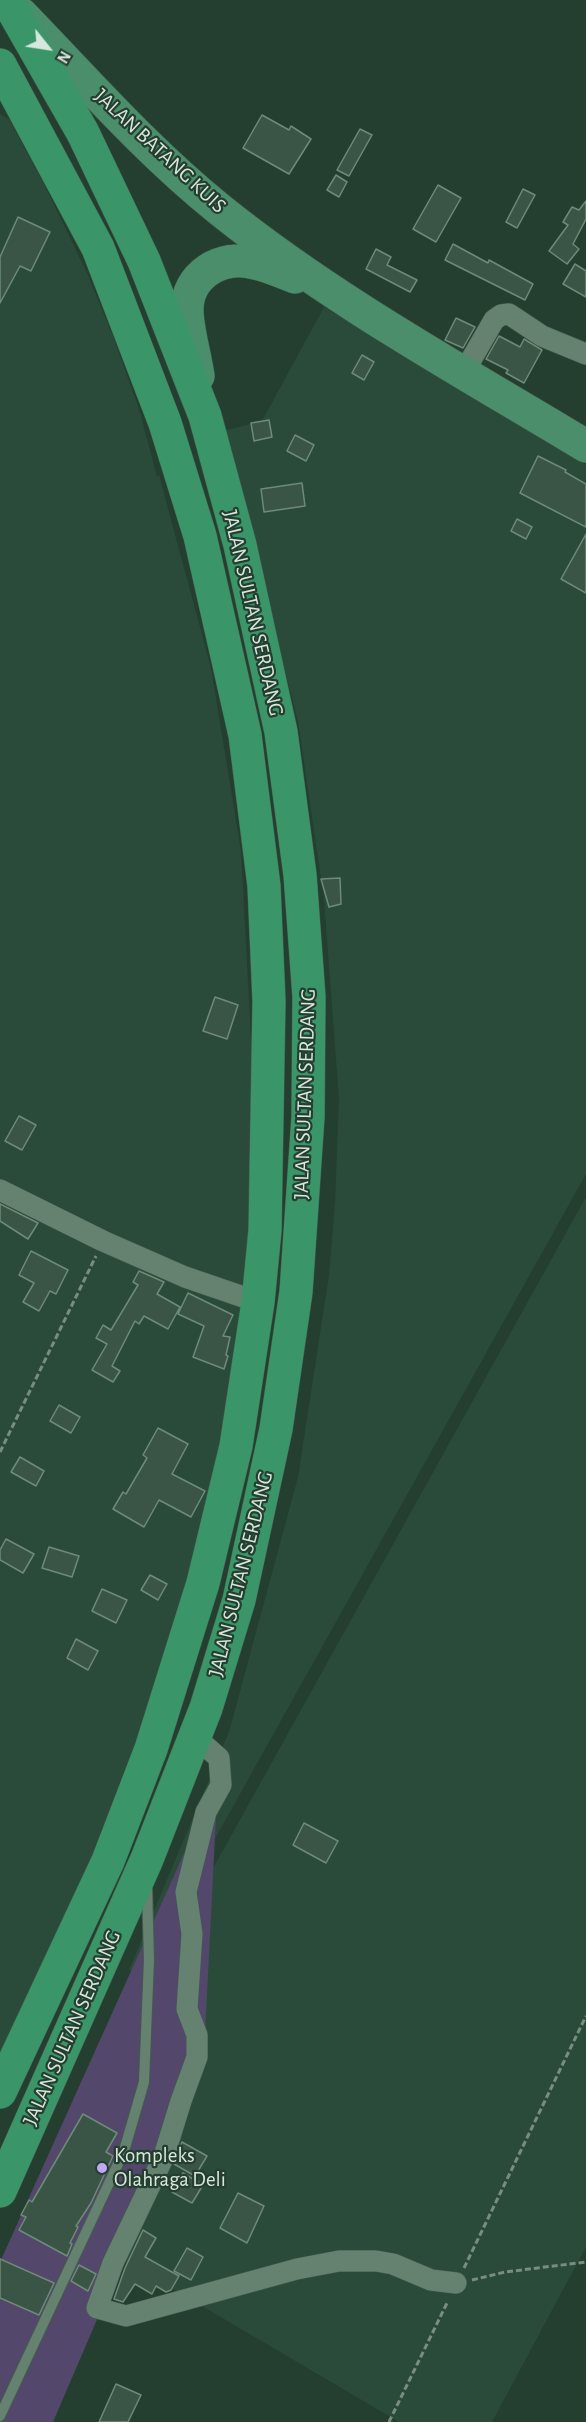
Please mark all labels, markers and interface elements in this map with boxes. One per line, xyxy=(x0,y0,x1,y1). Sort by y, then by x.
north arrow xyxy=(18,18,78,78)
text: N xyxy=(54,48,73,66)
street label: JALAN BATANG KUIS xyxy=(89,83,231,219)
street label: JALAN SULTAN SERDANG xyxy=(217,507,289,719)
street label: JALAN SULTAN SERDANG xyxy=(289,988,321,1200)
street label: JALAN SULTAN SERDANG xyxy=(203,1469,279,1679)
street label: JALAN SULTAN SERDANG xyxy=(18,1927,126,2129)
place label: Kompleks Olahraga Deli xyxy=(114,2143,226,2193)
marker: Kompleks Olahraga Deli xyxy=(95,2161,109,2175)

